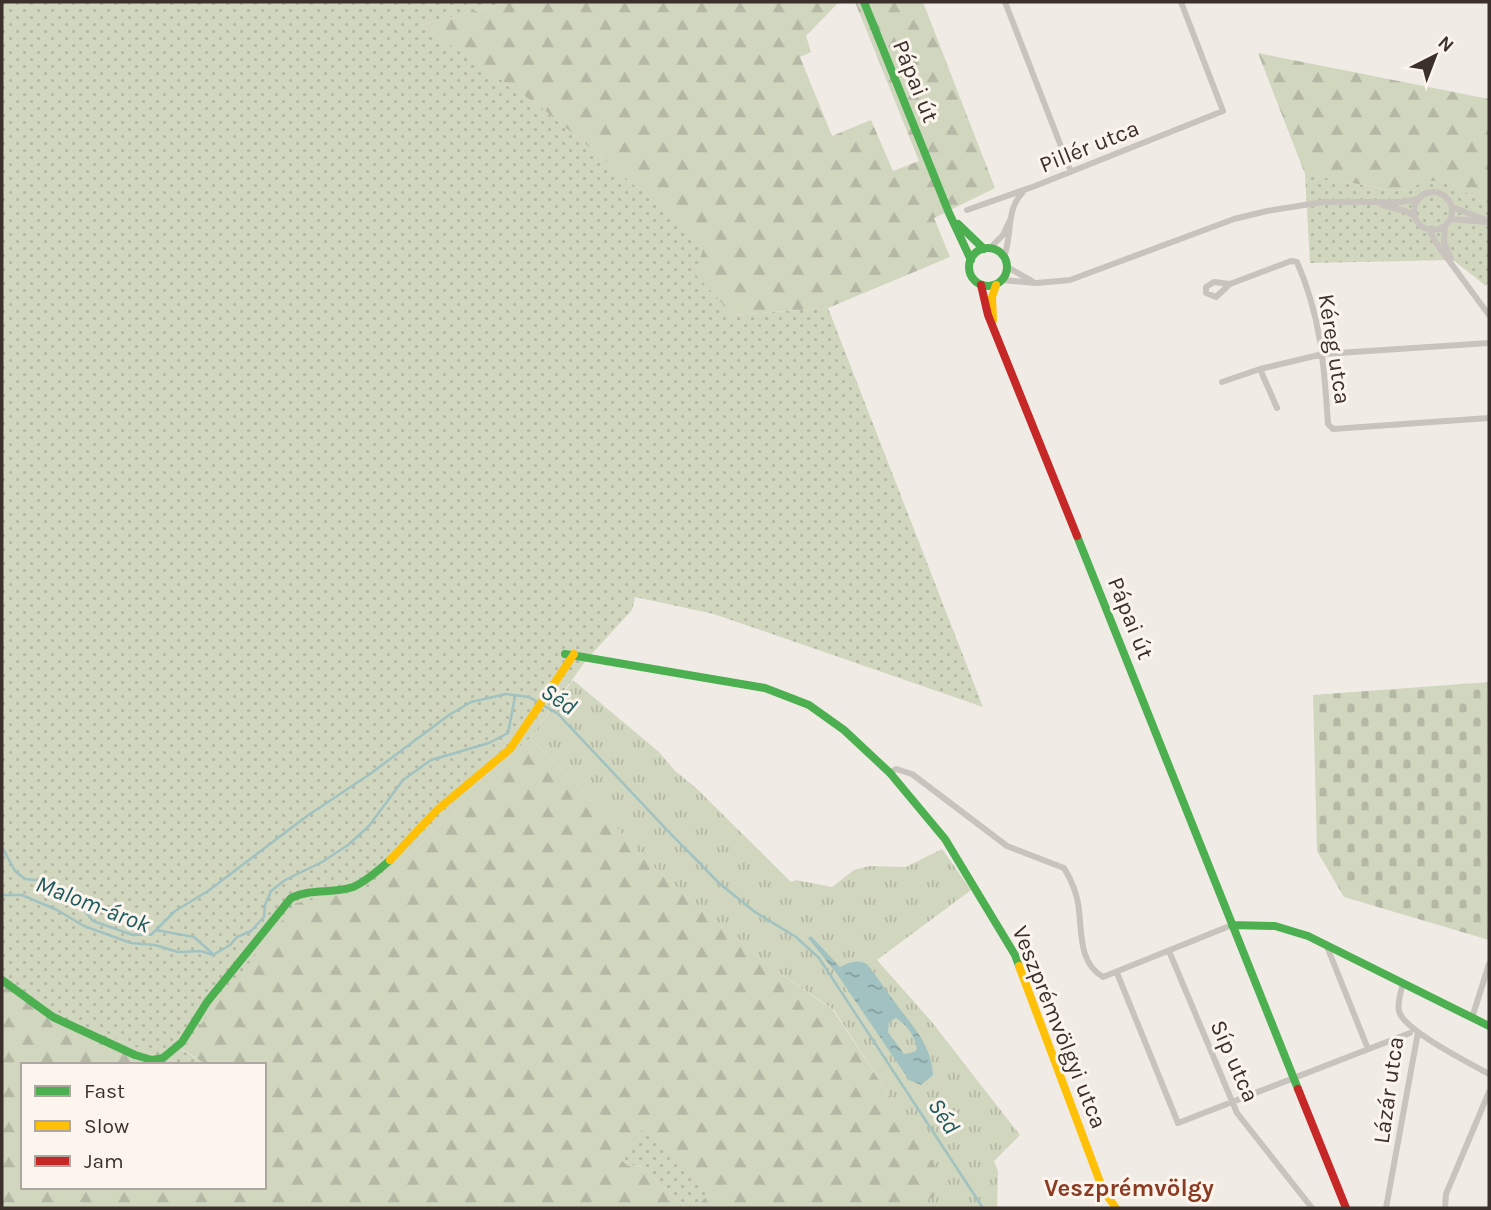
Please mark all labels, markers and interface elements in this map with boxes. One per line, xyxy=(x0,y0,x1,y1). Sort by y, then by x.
north arrow xyxy=(1400,21,1470,91)
text: N xyxy=(1433,31,1458,57)
street label: Pápai út xyxy=(887,36,944,127)
street label: Pillér utca xyxy=(1035,114,1143,179)
street label: Kéreg utca xyxy=(1312,292,1357,406)
street label: Pápai út xyxy=(1102,573,1159,664)
water label: Séd xyxy=(536,677,582,721)
water label: Malom-árok xyxy=(32,869,155,939)
street label: Veszprémvölgyi utca xyxy=(1007,922,1113,1132)
street label: Síp utca xyxy=(1205,1016,1265,1106)
street label: Lázár utca xyxy=(1368,1035,1409,1145)
legend xyxy=(21,1063,266,1189)
text: Fast xyxy=(84,1079,125,1103)
water label: Séd xyxy=(922,1093,966,1139)
text: Slow xyxy=(84,1114,129,1138)
text: Jam xyxy=(84,1149,124,1173)
district label: Veszprémvölgy xyxy=(1044,1174,1214,1202)

